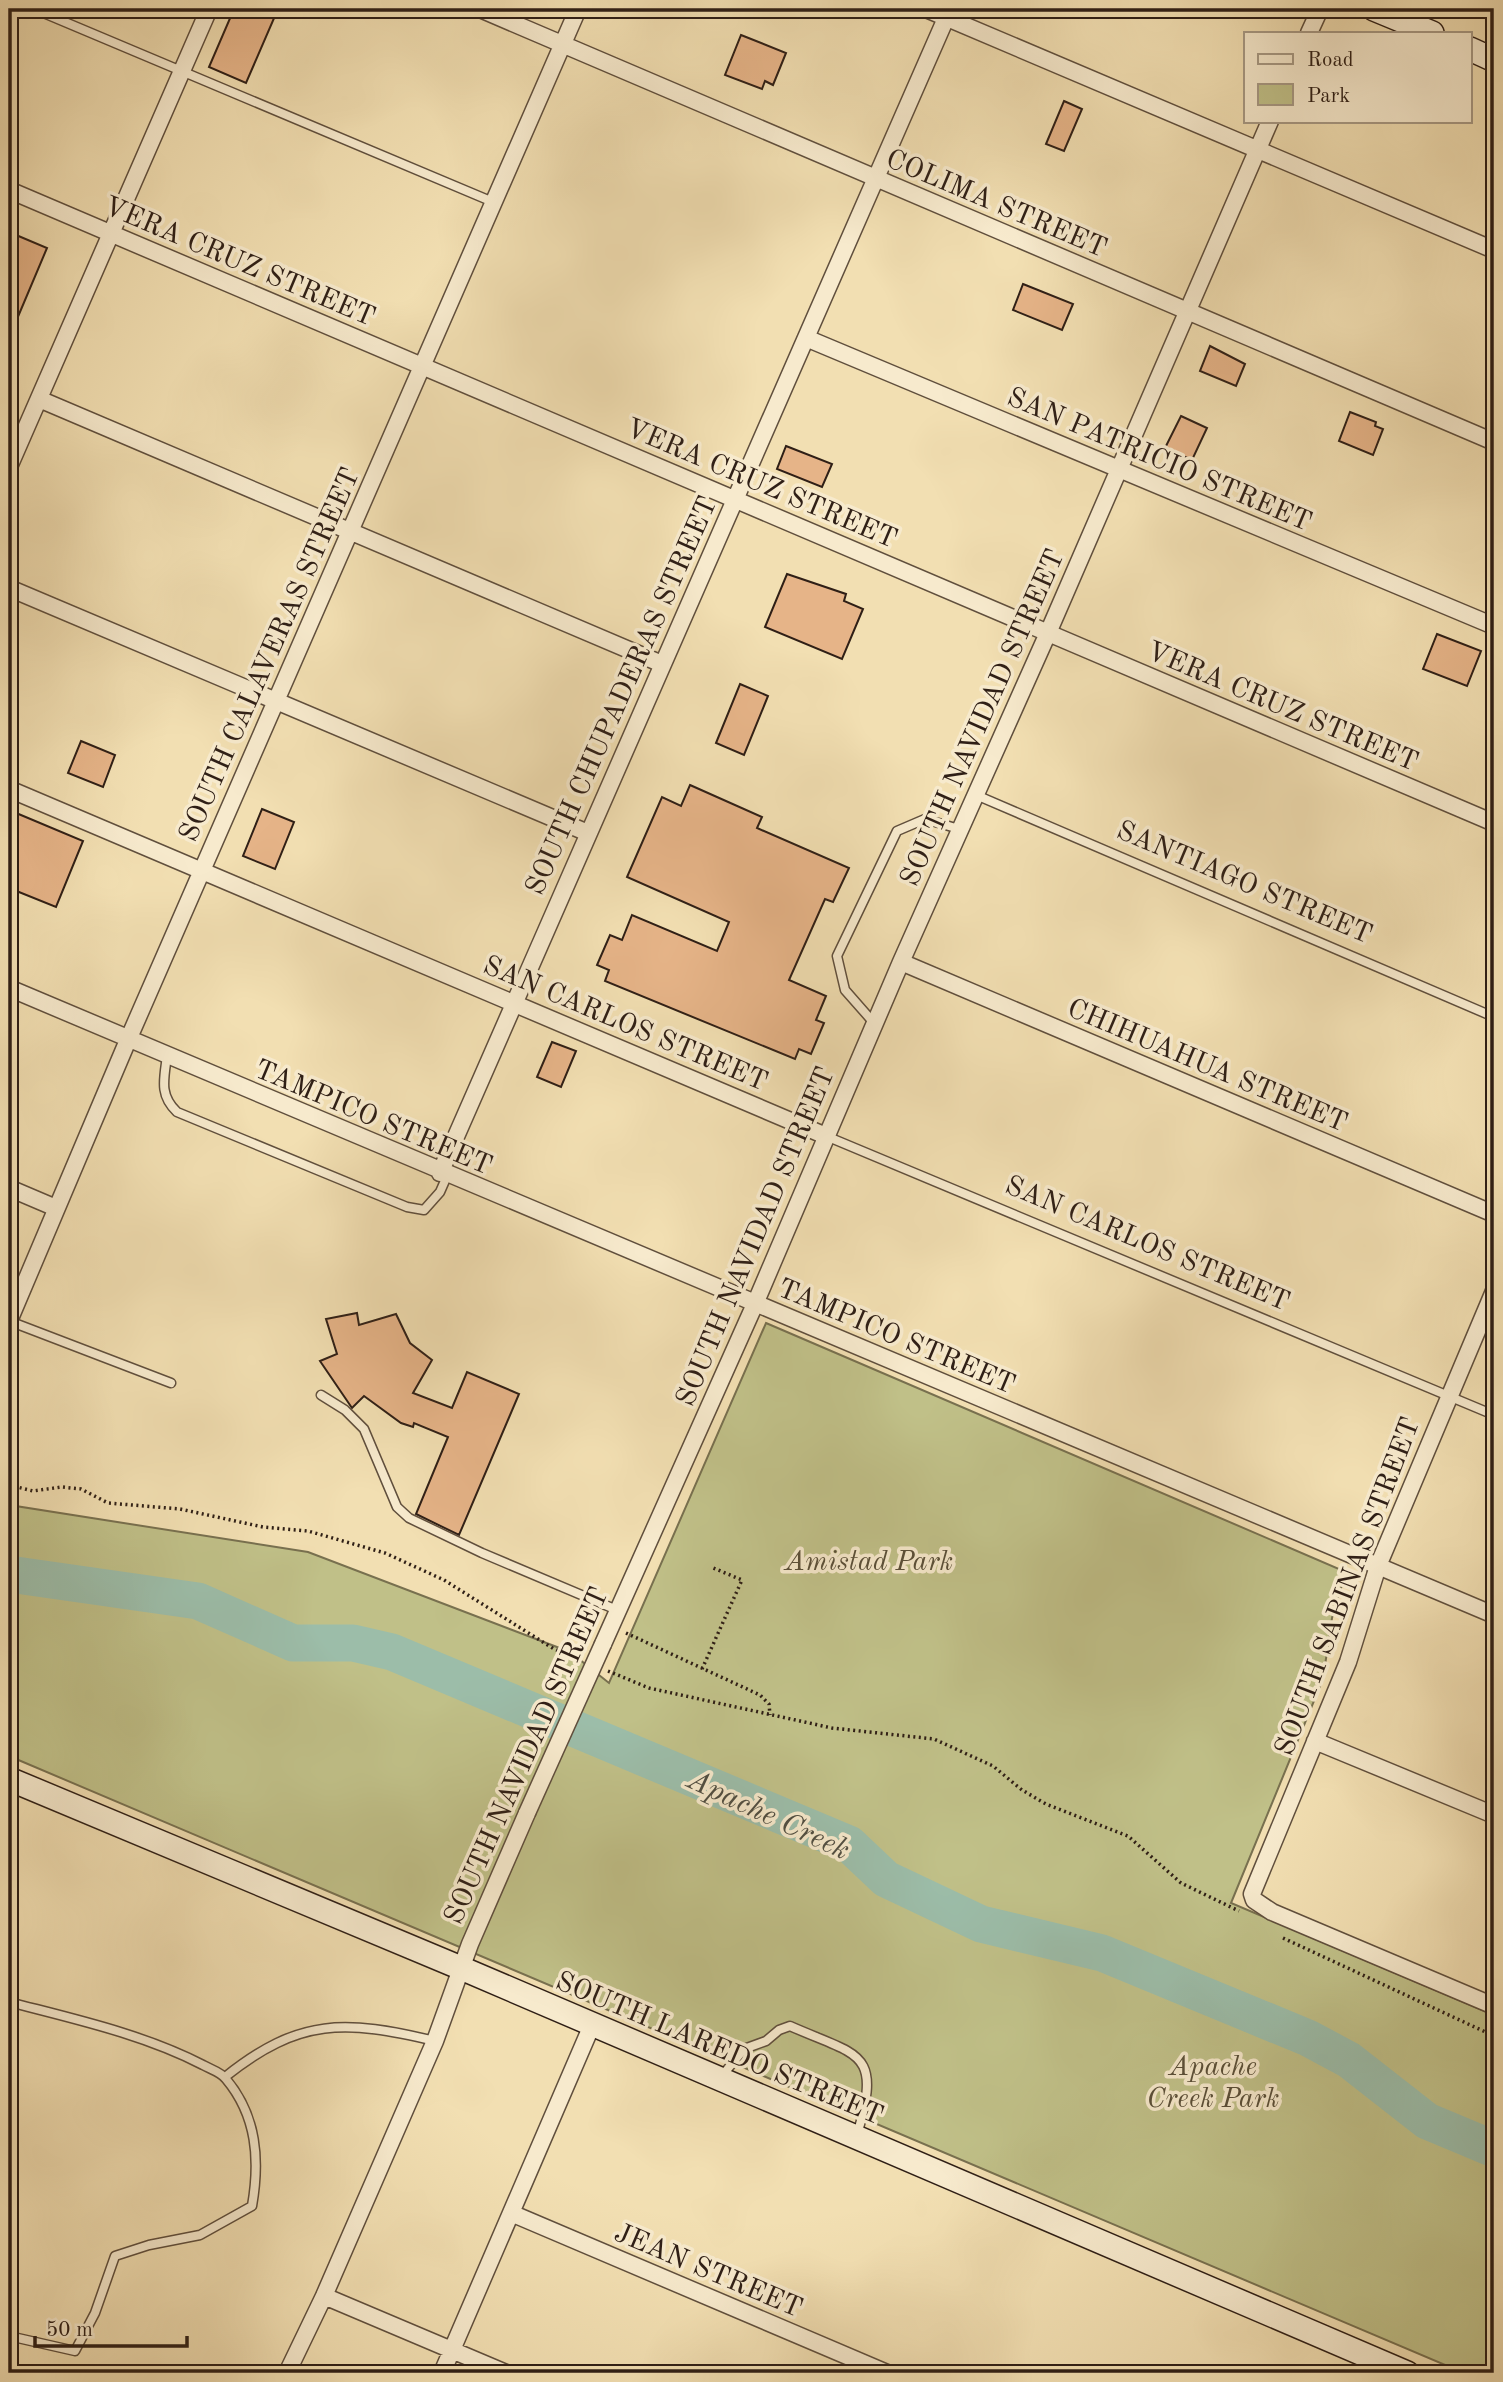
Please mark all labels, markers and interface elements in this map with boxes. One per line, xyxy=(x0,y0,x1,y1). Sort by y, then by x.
legend xyxy=(1244,32,1472,122)
text: Road xyxy=(1307,50,1354,71)
text: Park xyxy=(1307,86,1350,107)
street label: COLIMA STREET xyxy=(881,146,1110,264)
street label: VERA CRUZ STREET xyxy=(99,193,379,333)
street label: SAN PATRICIO STREET xyxy=(1002,384,1315,538)
street label: VERA CRUZ STREET xyxy=(621,415,901,555)
street label: SOUTH CALAVERAS STREET xyxy=(175,464,366,846)
street label: SOUTH CHUPADERAS STREET xyxy=(522,493,724,900)
street label: SOUTH NAVIDAD STREET xyxy=(897,546,1071,891)
street label: VERA CRUZ STREET xyxy=(1142,638,1422,778)
street label: SANTIAGO STREET xyxy=(1112,817,1376,950)
street label: SAN CARLOS STREET xyxy=(479,952,771,1097)
street label: CHIHUAHUA STREET xyxy=(1063,995,1351,1138)
street label: TAMPICO STREET xyxy=(250,1056,496,1181)
street label: SOUTH NAVIDAD STREET xyxy=(673,1064,841,1411)
street label: SAN CARLOS STREET xyxy=(1001,1172,1293,1317)
street label: TAMPICO STREET xyxy=(773,1275,1019,1400)
street label: SOUTH SABINAS STREET xyxy=(1271,1414,1426,1760)
park label: Amistad Park xyxy=(783,1549,953,1577)
street label: SOUTH NAVIDAD STREET xyxy=(441,1584,615,1929)
water label: Apache Creek xyxy=(681,1764,854,1866)
street label: SOUTH LAREDO STREET xyxy=(551,1968,887,2132)
park label: Apache Creek Park xyxy=(1146,2054,1280,2114)
street label: JEAN STREET xyxy=(610,2220,806,2324)
scale bar xyxy=(35,2305,187,2349)
text: 50 m xyxy=(46,2320,93,2341)

